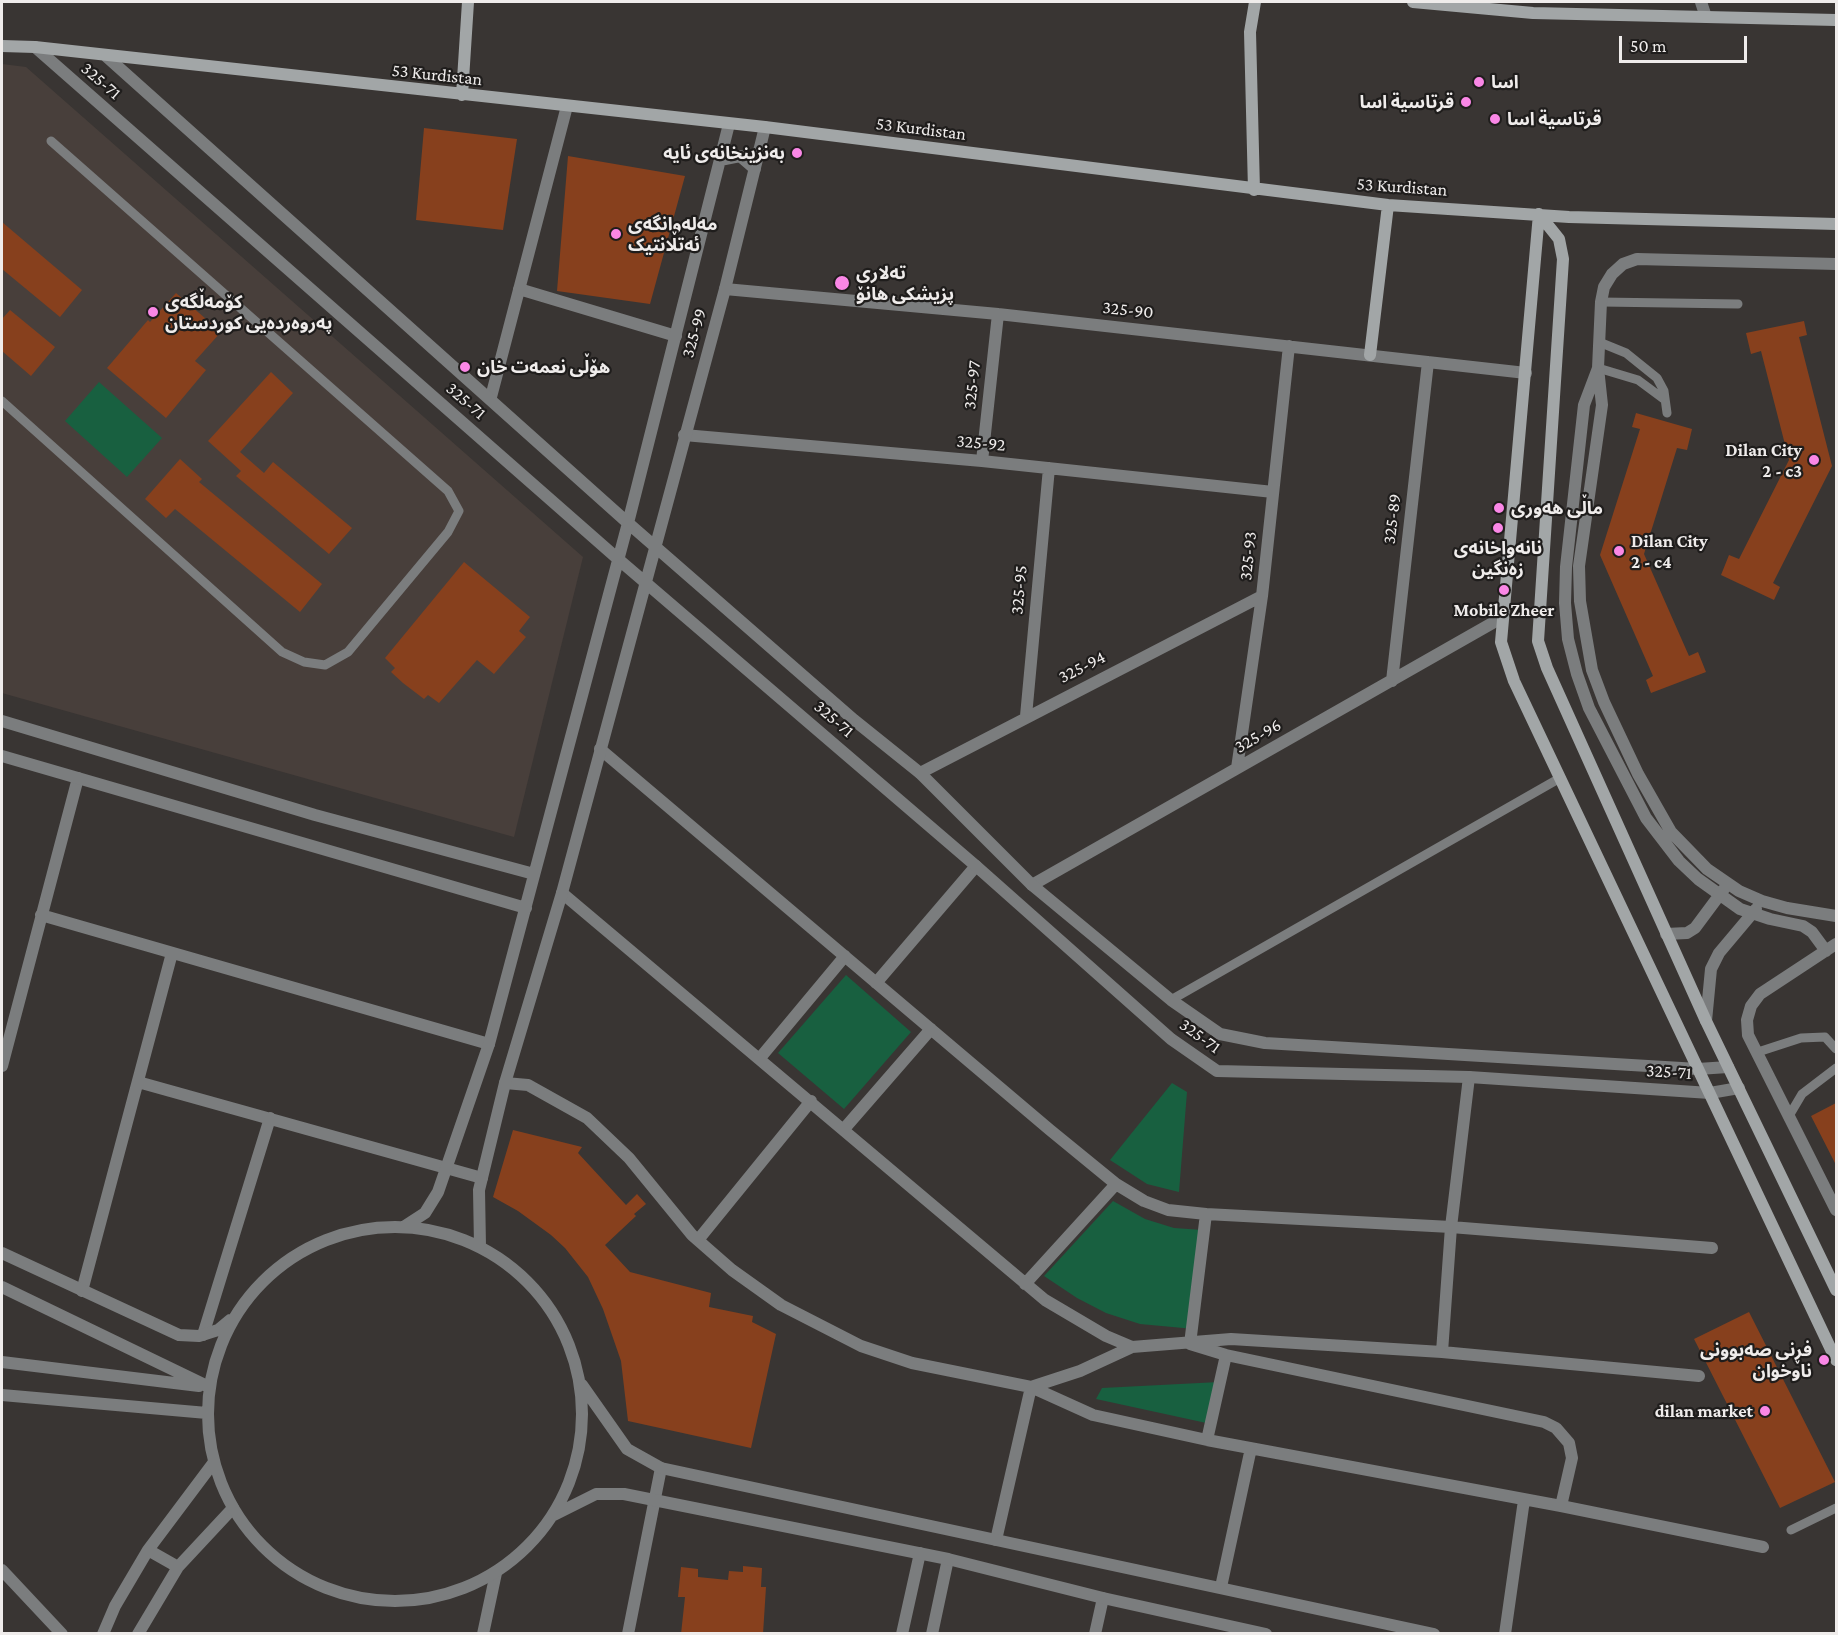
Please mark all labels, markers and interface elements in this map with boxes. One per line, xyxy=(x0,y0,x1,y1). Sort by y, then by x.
scale bar xyxy=(1622,24,1750,62)
text: 50 m xyxy=(1630,36,1667,56)
street label: 325-71 xyxy=(77,58,125,104)
street label: 53 Kurdistan xyxy=(391,60,483,90)
place label: اسا xyxy=(1491,71,1519,93)
marker: اسا xyxy=(1472,75,1486,89)
place label: قرتاسية اسا xyxy=(1359,91,1454,113)
marker: قرتاسية اسا xyxy=(1459,95,1473,109)
place label: قرتاسیة اسا xyxy=(1507,108,1602,130)
marker: قرتاسیة اسا xyxy=(1488,112,1502,126)
street label: 53 Kurdistan xyxy=(875,113,967,145)
place label: بەنزینخانەی ئایە xyxy=(663,142,785,164)
marker: بەنزینخانەی ئایە xyxy=(790,146,804,160)
street label: 53 Kurdistan xyxy=(1356,173,1448,201)
place label: مەلەوانگەی ئەتڵانتیک xyxy=(628,213,717,256)
marker: مەلەوانگەی ئەتڵانتیک xyxy=(609,227,623,241)
place label: تەلاری پزیشکی هانۆ xyxy=(856,262,954,304)
marker: تەلاری پزیشکی هانۆ xyxy=(833,274,851,292)
place label: كۆمەڵگەی پەروەردەیی كوردستان xyxy=(165,291,332,334)
street label: 325-90 xyxy=(1101,297,1155,323)
marker: كۆمەڵگەی پەروەردەیی كوردستان xyxy=(146,305,160,319)
street label: 325-99 xyxy=(677,306,711,360)
place label: هۆڵی نعمەت خان xyxy=(477,356,610,378)
marker: هۆڵی نعمەت خان xyxy=(458,360,472,374)
street label: 325-97 xyxy=(959,360,985,410)
street label: 325-71 xyxy=(442,378,490,424)
street label: 325-92 xyxy=(955,430,1007,456)
place label: Dilan City 2 - c3 xyxy=(1725,439,1802,482)
marker: Dilan City 2 - c3 xyxy=(1807,453,1821,467)
street label: 325-89 xyxy=(1378,493,1406,545)
place label: ماڵی هەوری xyxy=(1511,497,1603,519)
marker: ماڵی هەوری xyxy=(1492,501,1506,515)
marker: نانەواخانەی زەنگین xyxy=(1491,521,1505,535)
street label: 325-93 xyxy=(1235,530,1261,582)
place label: Dilan City 2 - c4 xyxy=(1631,530,1708,572)
place label: نانەواخانەی زەنگین xyxy=(1454,537,1542,580)
marker: Dilan City 2 - c4 xyxy=(1612,544,1626,558)
street label: 325-95 xyxy=(1006,564,1032,616)
marker: Mobile Zheer xyxy=(1497,583,1511,597)
place label: Mobile Zheer xyxy=(1453,599,1555,621)
street label: 325-94 xyxy=(1055,646,1109,688)
street label: 325-71 xyxy=(810,696,858,742)
street label: 325-96 xyxy=(1231,714,1285,758)
street label: 325-71 xyxy=(1175,1014,1225,1058)
street label: 325-71 xyxy=(1645,1060,1693,1084)
place label: فڕنی صەبوونی ناوخوان xyxy=(1700,1339,1812,1382)
marker: فڕنی صەبوونی ناوخوان xyxy=(1817,1353,1831,1367)
place label: dilan market xyxy=(1655,1400,1753,1422)
marker: dilan market xyxy=(1758,1404,1772,1418)

